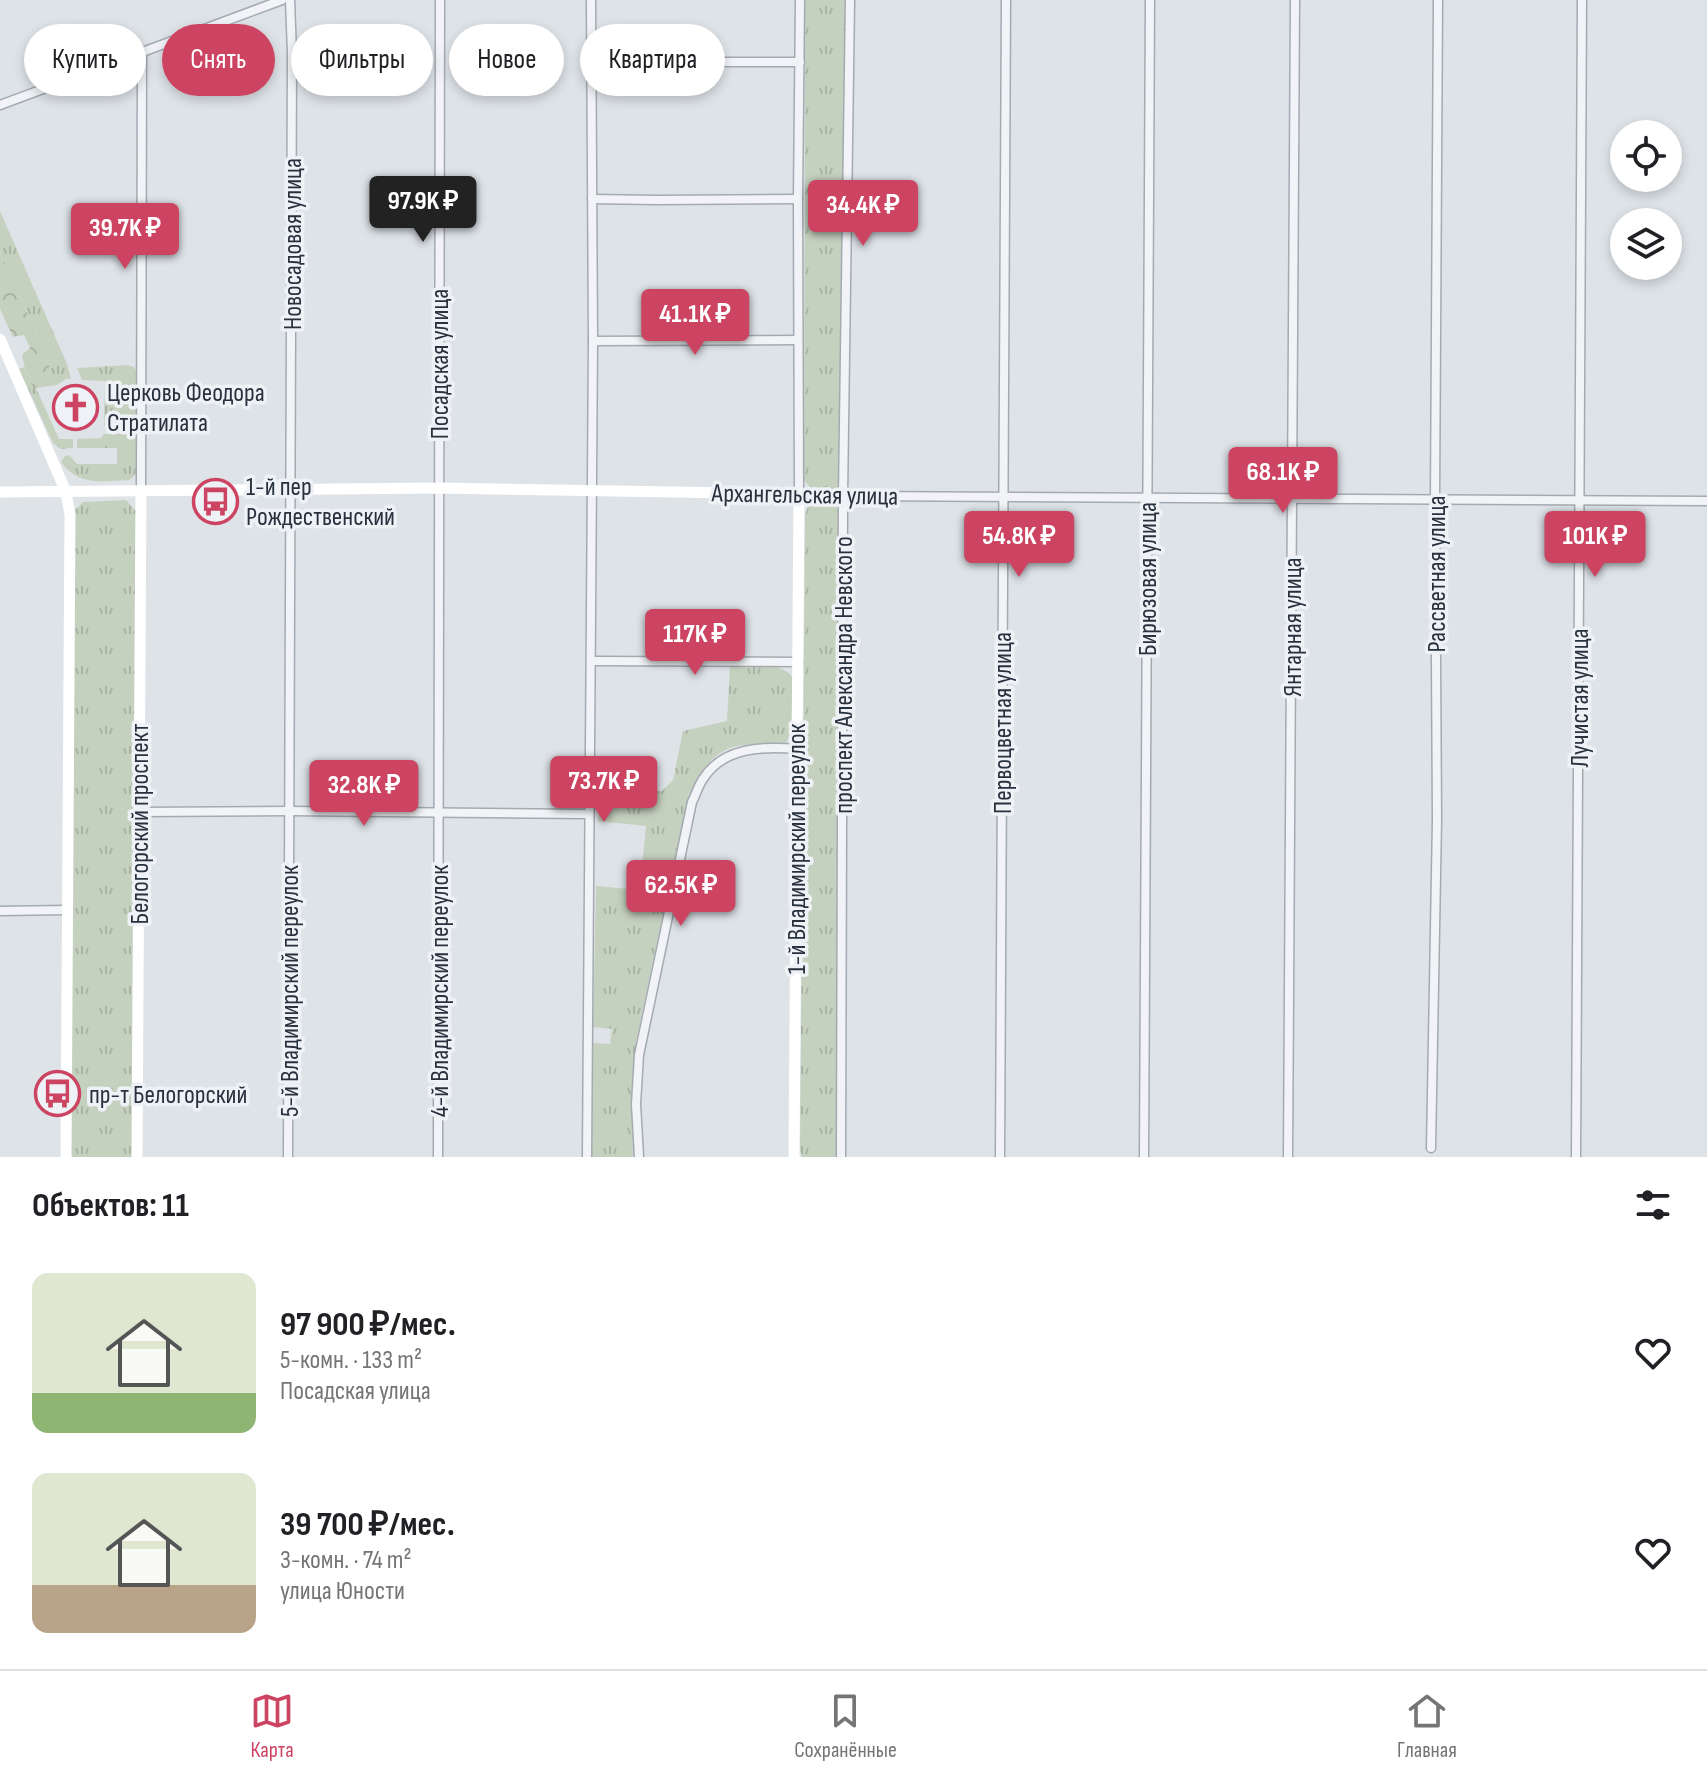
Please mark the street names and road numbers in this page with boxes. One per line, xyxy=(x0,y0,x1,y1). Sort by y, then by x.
street label: Новосадовая улица xyxy=(278,158,309,330)
street label: Посадская улица xyxy=(425,289,456,439)
street label: Архангельская улица xyxy=(710,478,898,513)
street label: Рассветная улица xyxy=(1422,495,1453,653)
street label: Бирюзовая улица xyxy=(1133,502,1164,656)
street label: проспект Александра Невского xyxy=(829,536,860,814)
street label: Янтарная улица xyxy=(1278,557,1309,697)
street label: Лучистая улица xyxy=(1565,628,1596,768)
street label: Первоцветная улица xyxy=(988,632,1019,814)
street label: Белогорский проспект xyxy=(125,723,156,924)
street label: 1-й Владимирский переулок xyxy=(782,724,813,974)
street label: 5-й Владимирский переулок xyxy=(275,865,306,1117)
street label: 4-й Владимирский переулок xyxy=(425,865,456,1117)

